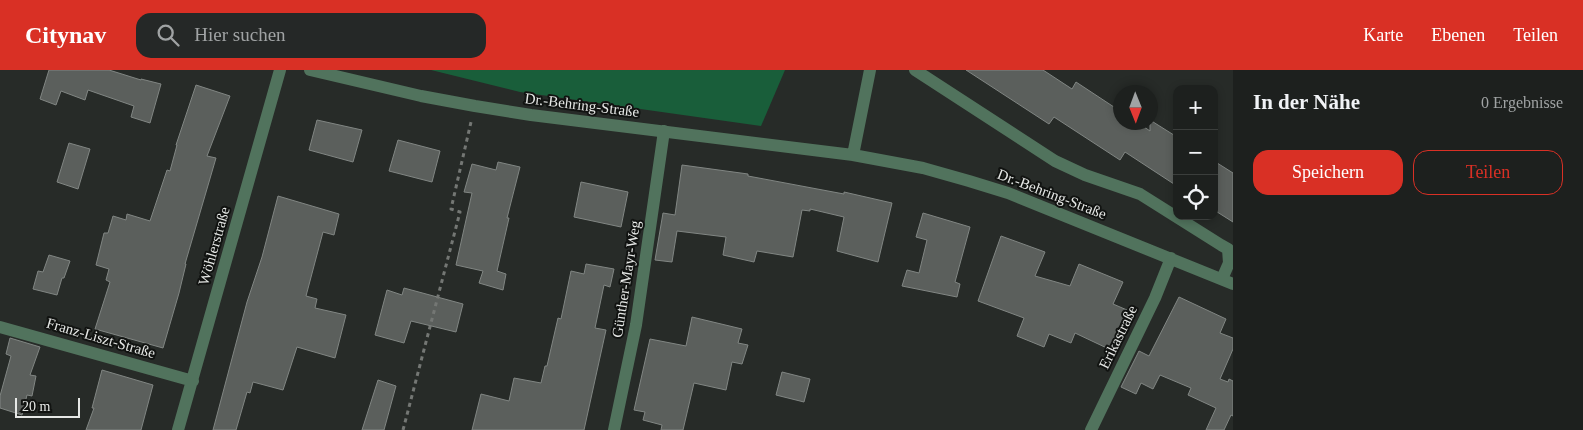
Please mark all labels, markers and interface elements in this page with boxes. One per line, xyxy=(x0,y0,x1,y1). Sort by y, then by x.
search box xyxy=(136,13,486,58)
icon: search xyxy=(154,21,182,49)
text: Citynav xyxy=(25,22,106,48)
text: Hier suchen xyxy=(194,24,286,45)
text: Karte xyxy=(1363,25,1403,45)
text: Ebenen xyxy=(1431,25,1485,45)
text: Teilen xyxy=(1513,25,1558,45)
north arrow xyxy=(1113,85,1158,130)
map controls xyxy=(1173,85,1218,220)
button: + xyxy=(1173,85,1218,130)
street label: Dr.-Behring-Straße xyxy=(524,90,641,120)
text: In der Nähe xyxy=(1253,90,1360,114)
text: 0 Ergebnisse xyxy=(1481,94,1563,111)
button: − xyxy=(1173,130,1218,175)
button: Speichern xyxy=(1253,150,1403,195)
button: Teilen xyxy=(1413,150,1563,195)
street label: Dr.-Behring-Straße xyxy=(995,166,1109,222)
button: locate xyxy=(1173,175,1218,220)
street label: Wöhlerstraße xyxy=(195,205,233,287)
street label: Günther-Mayr-Weg xyxy=(609,219,643,339)
street label: Erikastraße xyxy=(1096,302,1140,371)
street label: Franz-Liszt-Straße xyxy=(45,315,158,361)
scale bar xyxy=(15,395,80,418)
text: 20 m xyxy=(22,399,50,414)

